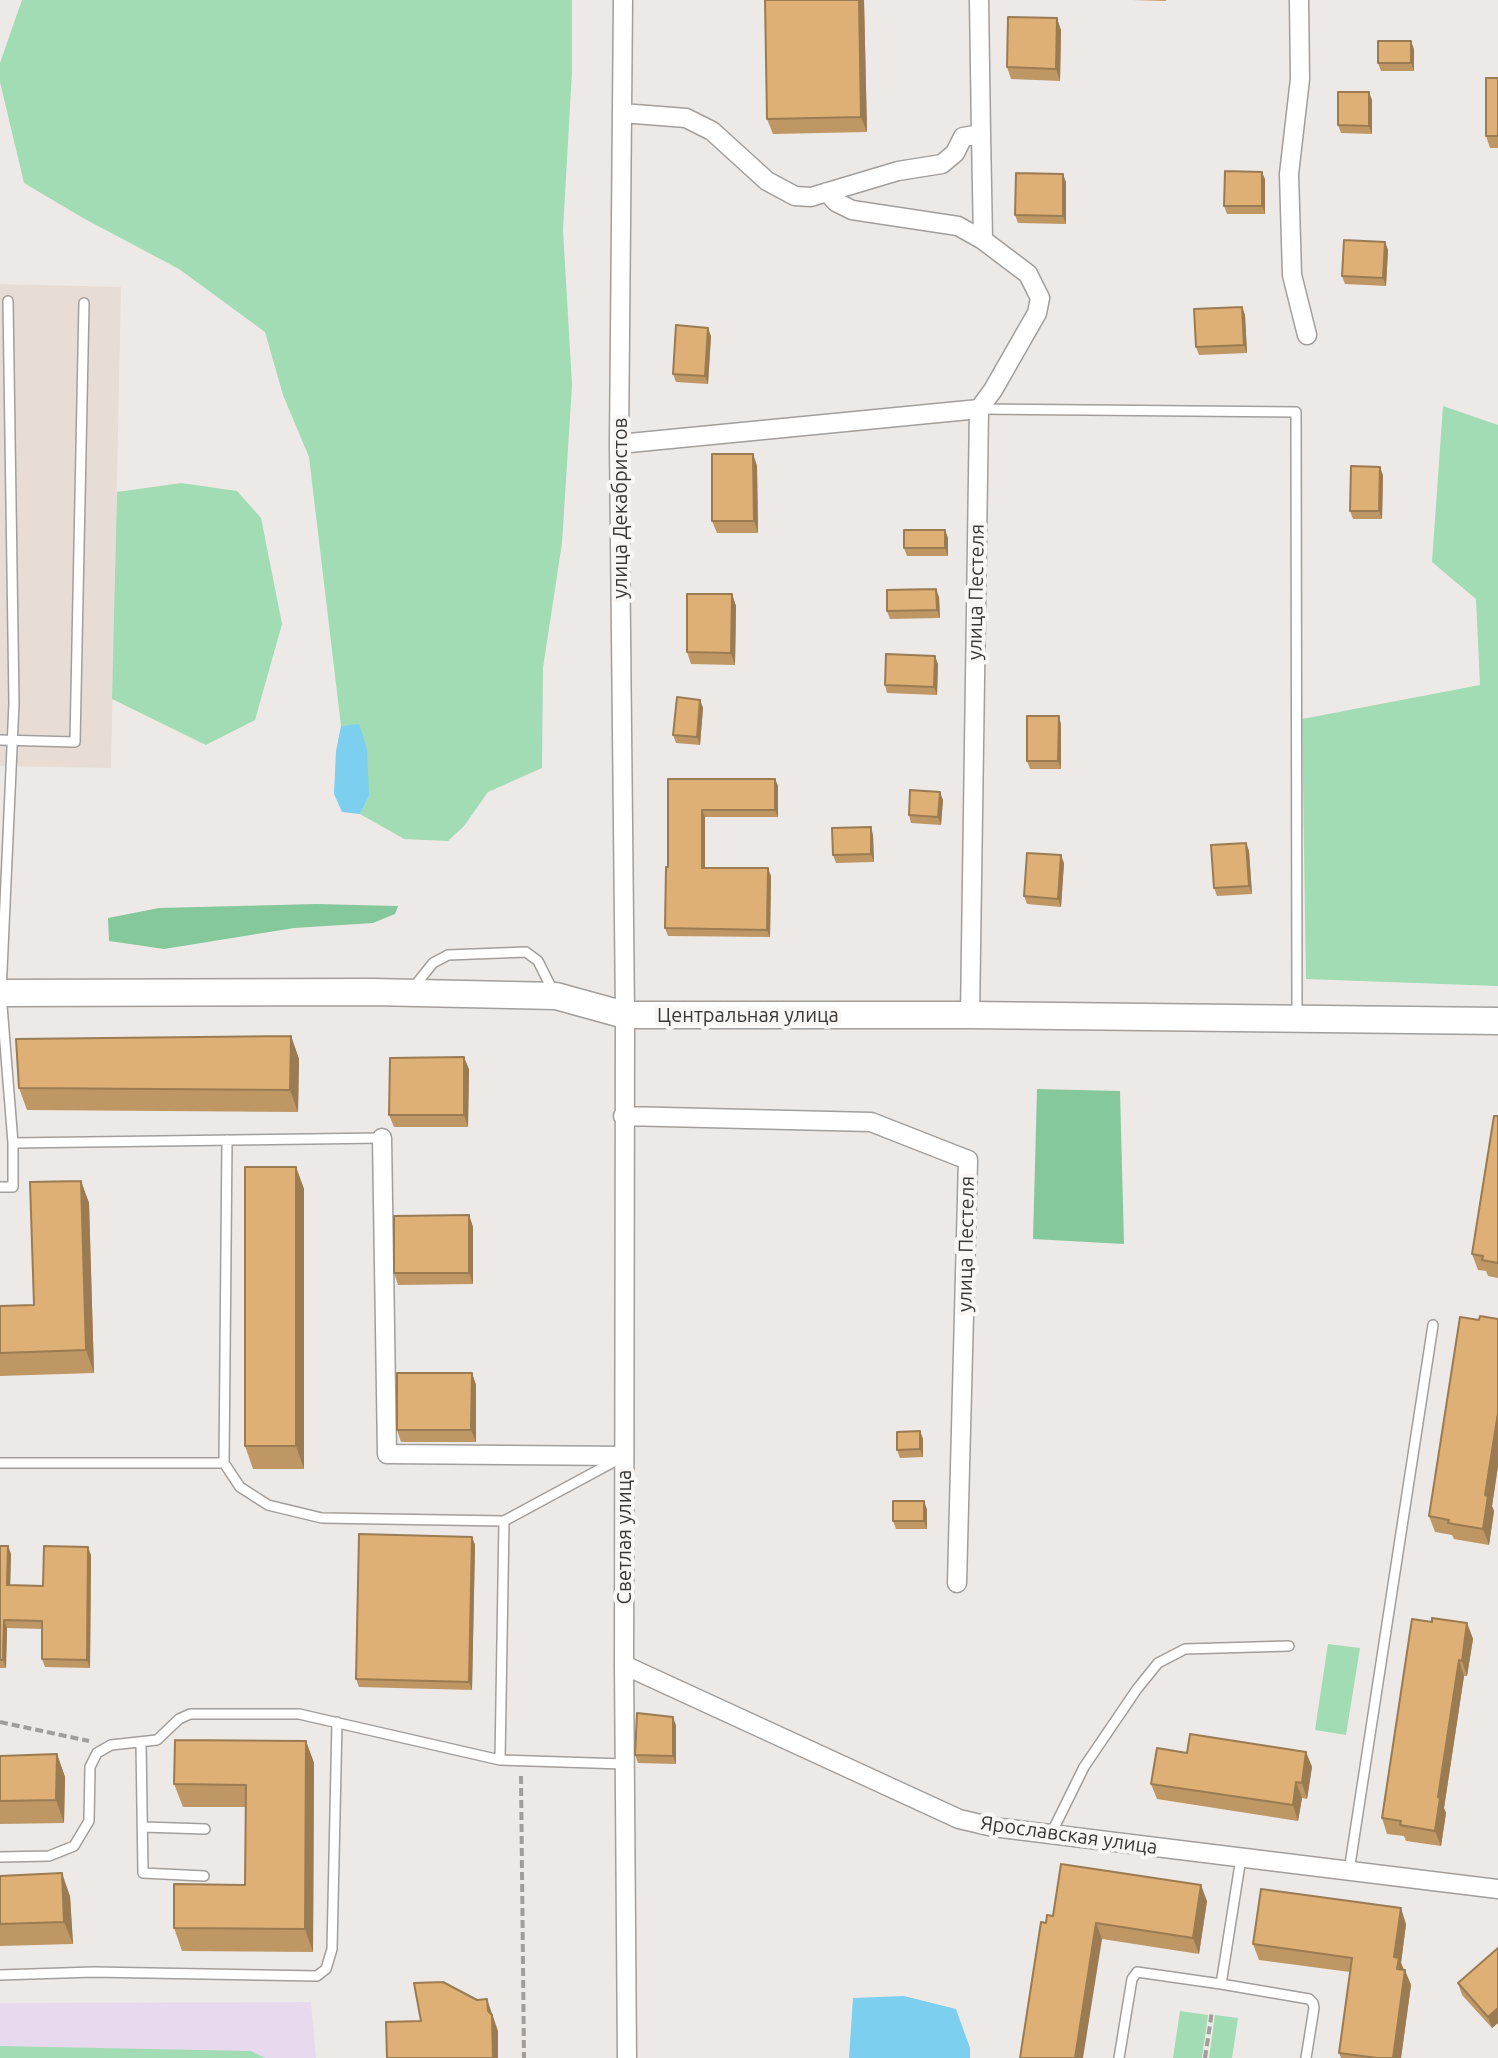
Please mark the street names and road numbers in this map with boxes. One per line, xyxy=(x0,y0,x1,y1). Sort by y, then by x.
street label: улица Декабристов xyxy=(608,417,632,599)
street label: улица Пестеля xyxy=(963,524,989,660)
street label: Центральная улица xyxy=(657,1003,839,1027)
street label: улица Пестеля xyxy=(953,1176,979,1312)
street label: Светлая улица xyxy=(612,1470,636,1604)
street label: Ярославская улица xyxy=(979,1811,1159,1859)

